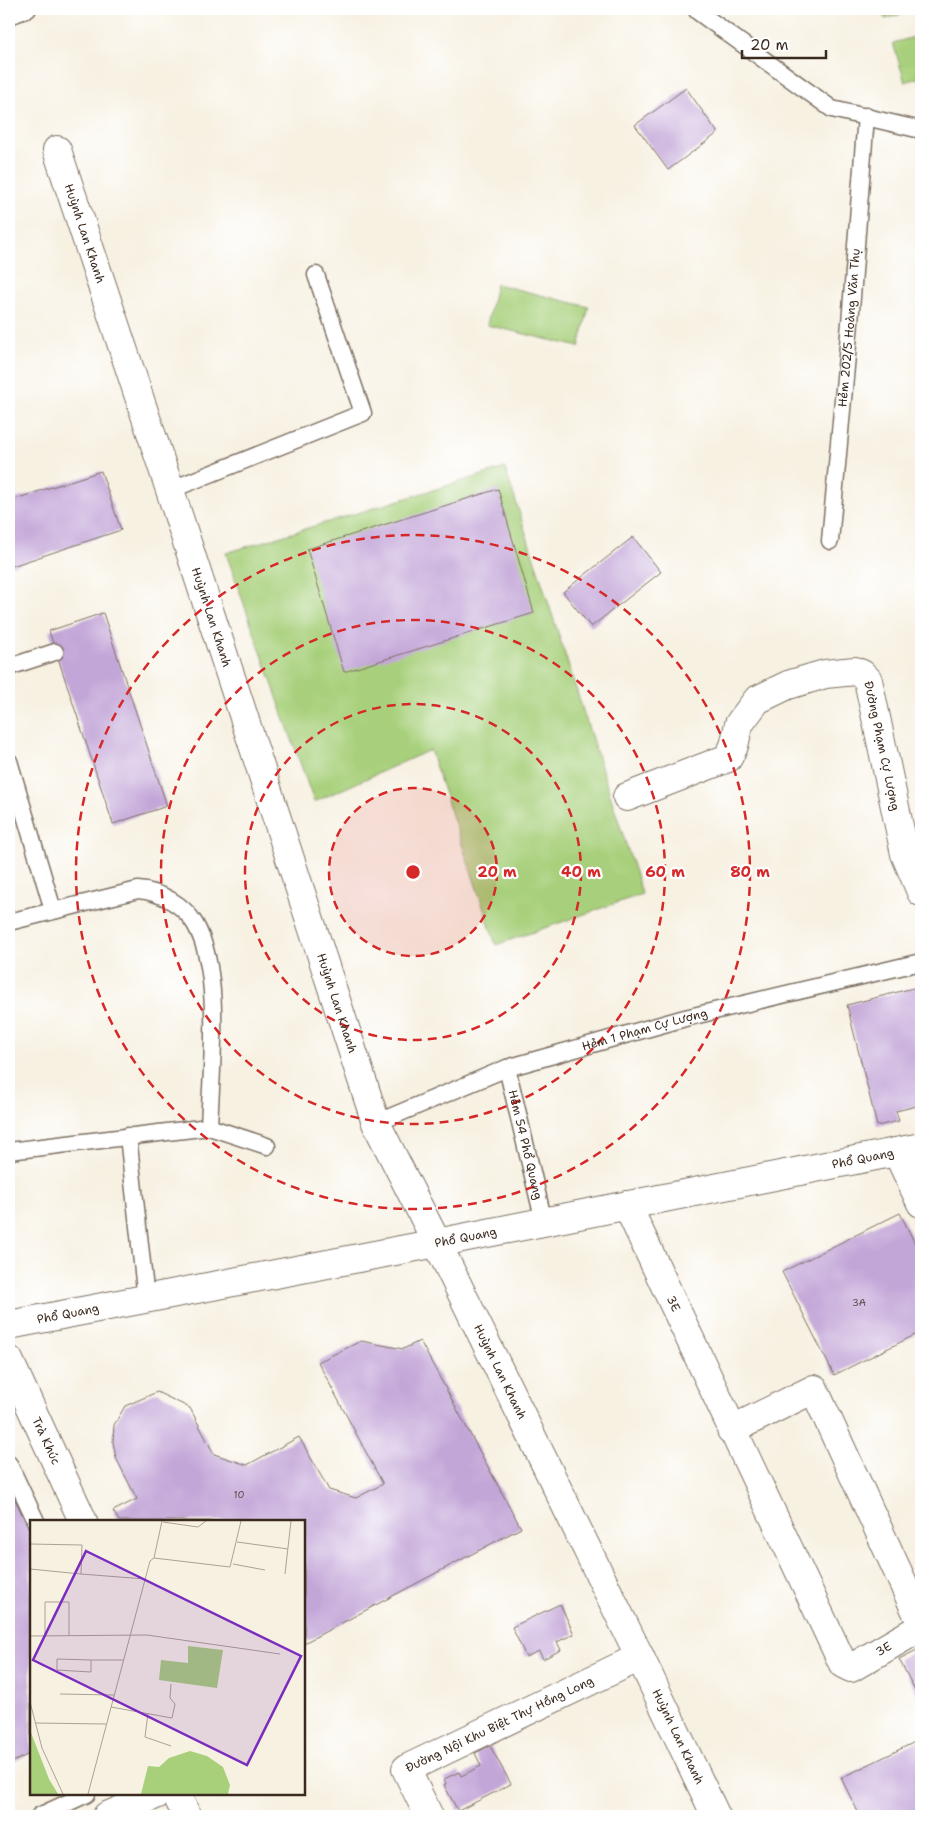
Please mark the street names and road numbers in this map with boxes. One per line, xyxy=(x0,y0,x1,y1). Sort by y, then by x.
street label: Huỳnh Lan Khanh xyxy=(61,182,109,285)
street label: Hẻm 202/5 Hoàng Văn Thụ xyxy=(834,248,864,408)
street label: Huỳnh Lan Khanh xyxy=(188,565,235,669)
street label: Đường Phạm Cự Lượng xyxy=(860,680,904,812)
street label: Huỳnh Lan Khanh xyxy=(313,951,361,1055)
street label: Hẻm 1 Phạm Cự Lượng xyxy=(580,1005,709,1055)
street label: Hẻm 54 Phổ Quang xyxy=(505,1088,546,1201)
street label: Phổ Quang xyxy=(830,1145,895,1172)
street label: Phổ Quang xyxy=(433,1223,498,1251)
street label: 3E xyxy=(663,1293,684,1314)
street label: Phổ Quang xyxy=(35,1300,100,1327)
street label: Huỳnh Lan Khanh xyxy=(470,1322,530,1422)
street label: Trà Khúc xyxy=(28,1415,64,1467)
street label: 3E xyxy=(873,1638,895,1660)
street label: Đường Nội Khu Biệt Thự Hồng Long xyxy=(403,1672,596,1776)
street label: Huỳnh Lan Khanh xyxy=(648,1686,708,1787)

